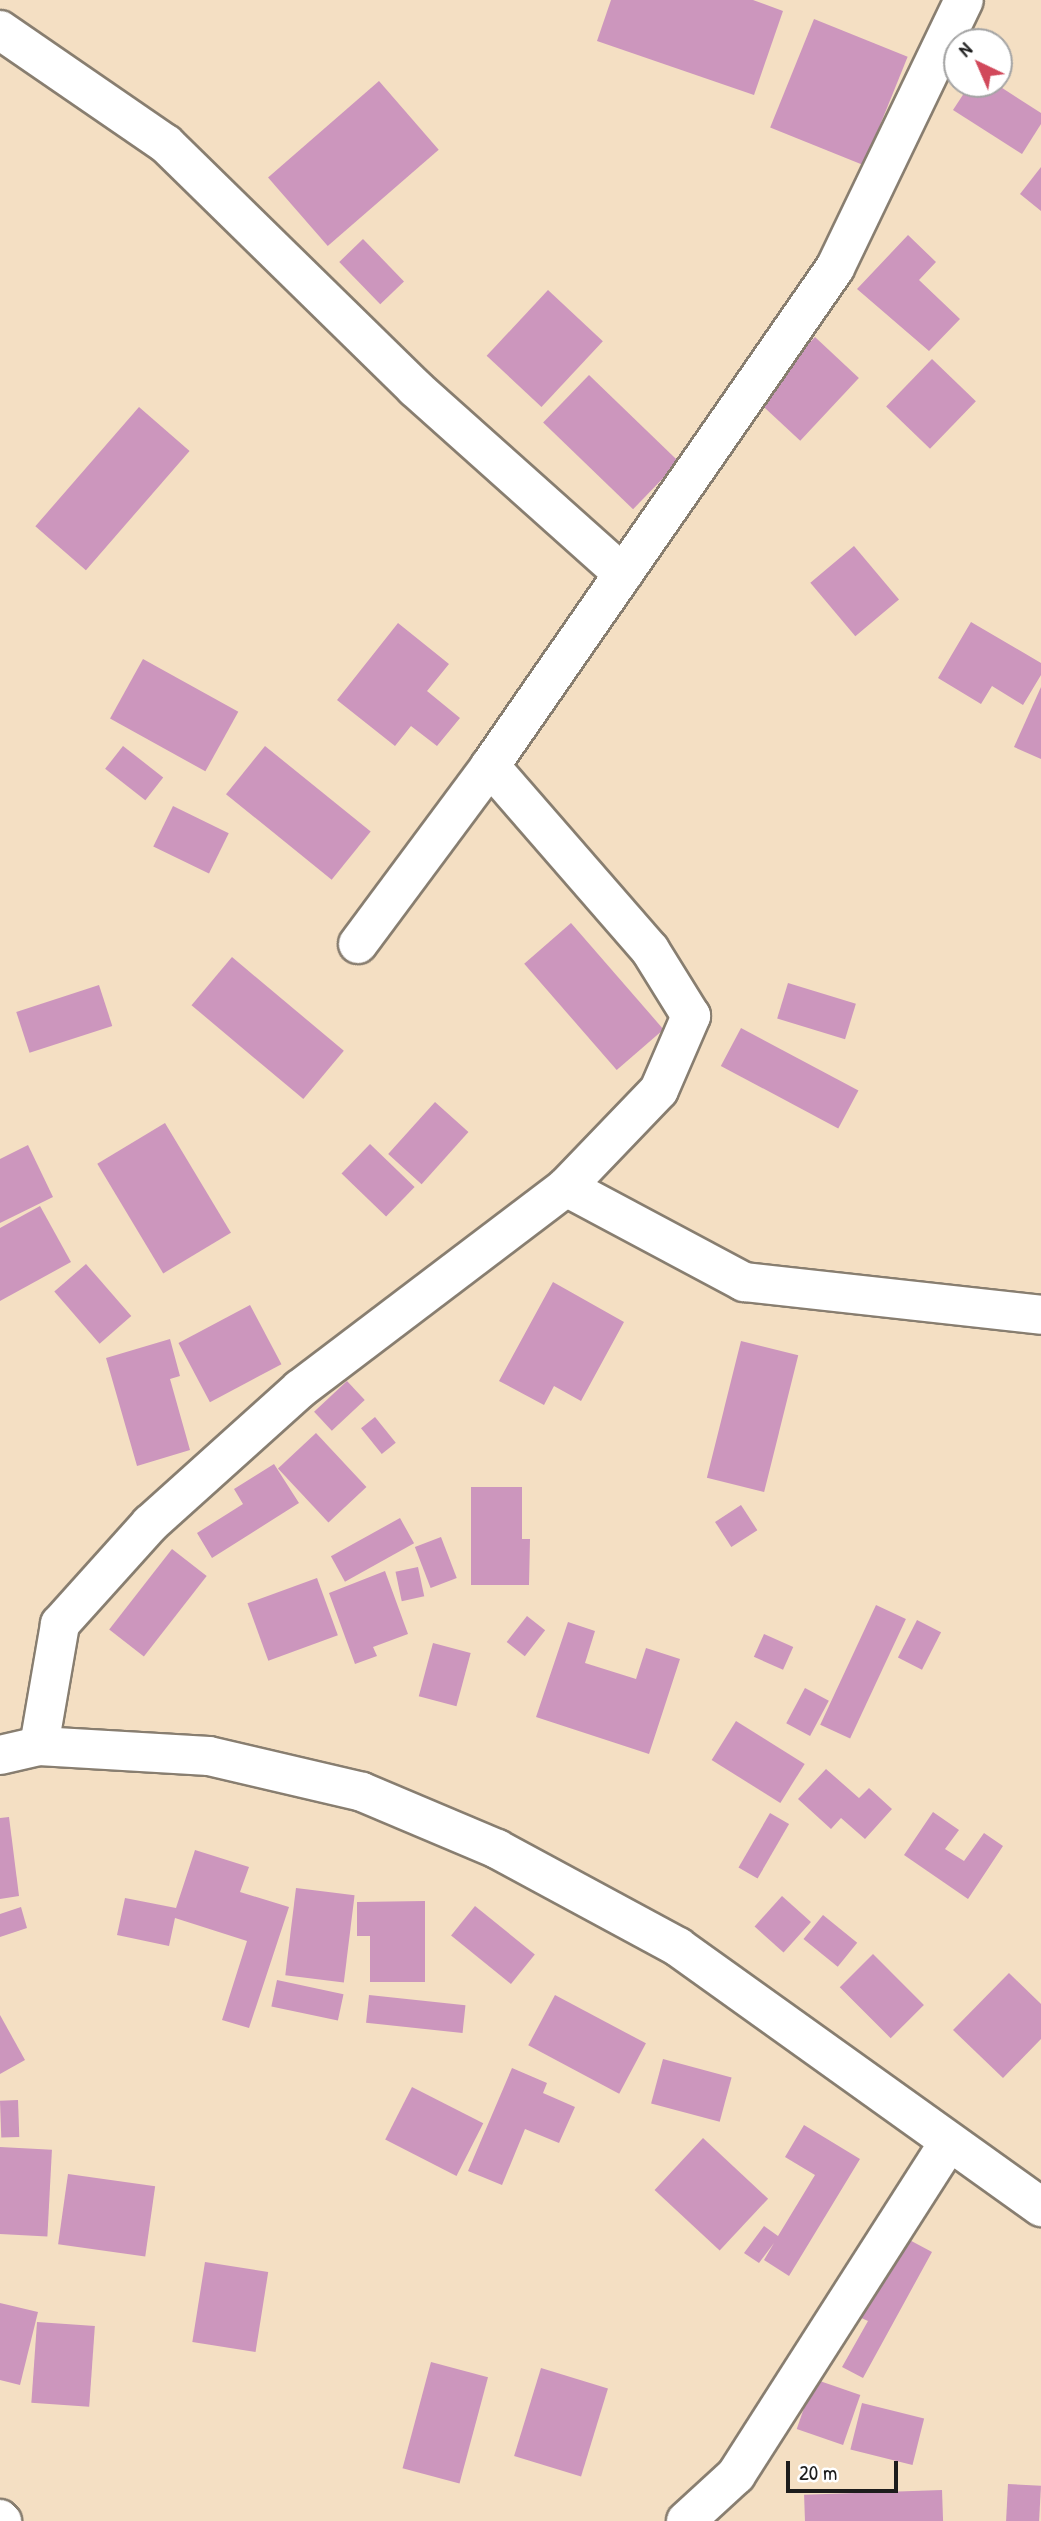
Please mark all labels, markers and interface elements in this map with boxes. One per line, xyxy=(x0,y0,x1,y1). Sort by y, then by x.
north arrow xyxy=(943,28,1013,98)
text: N xyxy=(952,36,977,62)
scale bar xyxy=(789,2448,901,2492)
text: 20 m xyxy=(799,2458,837,2487)

